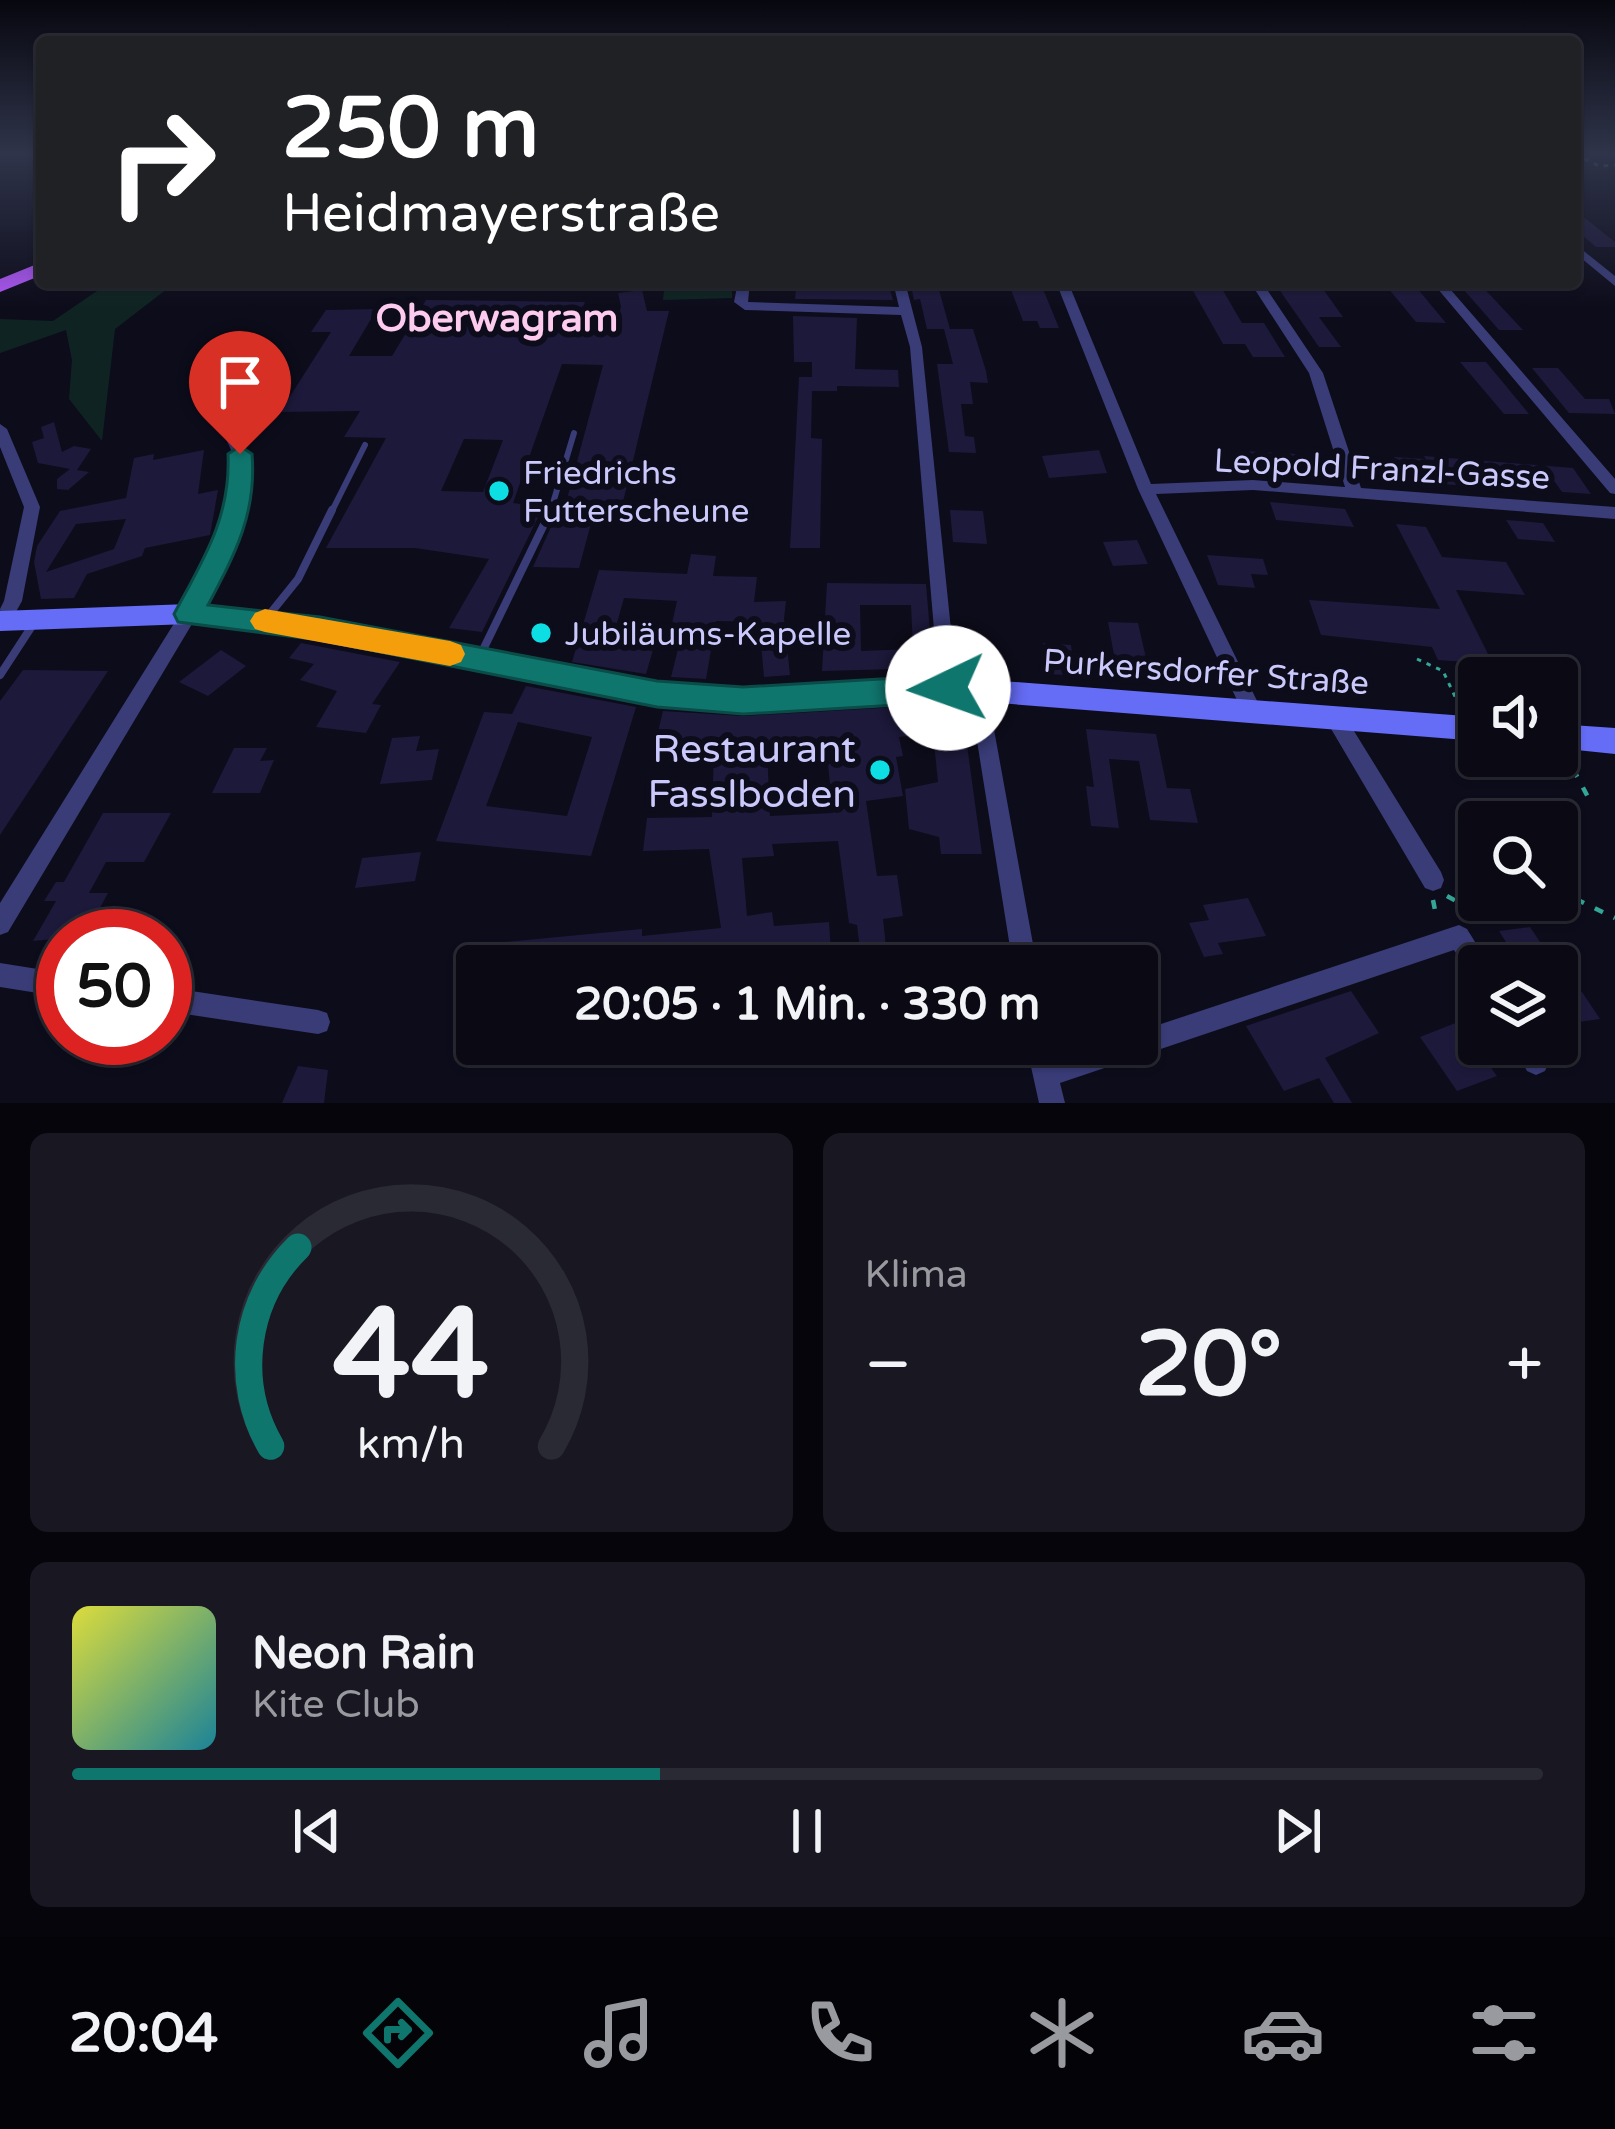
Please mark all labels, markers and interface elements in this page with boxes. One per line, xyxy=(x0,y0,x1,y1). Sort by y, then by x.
text: 250 m xyxy=(282,79,539,180)
icon: right xyxy=(84,84,240,240)
text: Heidmayerstraße xyxy=(282,181,720,246)
district label: Oberwagram xyxy=(376,295,618,342)
pin xyxy=(189,331,291,454)
icon: arrive xyxy=(207,349,273,415)
street label: Leopold Franzl-Gasse xyxy=(1213,441,1551,498)
place label: Friedrichs Futterscheune xyxy=(523,454,749,531)
marker: Friedrichs Futterscheune xyxy=(486,478,512,504)
place label: Jubiläums-Kapelle xyxy=(565,615,851,654)
marker: Jubiläums-Kapelle xyxy=(528,620,554,646)
position arrow xyxy=(885,625,1011,751)
street label: Purkersdorfer Straße xyxy=(1042,642,1370,703)
map controls xyxy=(1458,657,1578,1065)
button: sound xyxy=(1458,657,1578,777)
place label: Restaurant Fasslboden xyxy=(647,726,856,818)
marker: Restaurant Fasslboden xyxy=(867,757,893,783)
button: search xyxy=(1458,801,1578,921)
speed limit sign: 50 xyxy=(36,909,192,1065)
button: layers xyxy=(1458,945,1578,1065)
text: 20:05 · 1 Min. · 330 m xyxy=(574,978,1040,1032)
text: Klima xyxy=(865,1251,968,1298)
text: 44 xyxy=(333,1280,490,1431)
text: 20° xyxy=(1135,1311,1282,1420)
text: − xyxy=(865,1325,912,1405)
text: + xyxy=(1506,1325,1543,1405)
text: km/h xyxy=(357,1418,465,1469)
text: Neon Rain xyxy=(252,1627,475,1681)
text: Kite Club xyxy=(252,1681,420,1728)
icon: previous xyxy=(284,1798,350,1864)
icon: pause xyxy=(774,1798,840,1864)
icon: next xyxy=(1265,1798,1331,1864)
icon: directions xyxy=(356,1991,440,2075)
icon: music xyxy=(577,1991,661,2075)
icon: phone xyxy=(798,1991,882,2075)
icon: climate xyxy=(1020,1991,1104,2075)
icon: car xyxy=(1241,1991,1325,2075)
icon: filters xyxy=(1462,1991,1546,2075)
text: 20:04 xyxy=(69,2001,218,2066)

